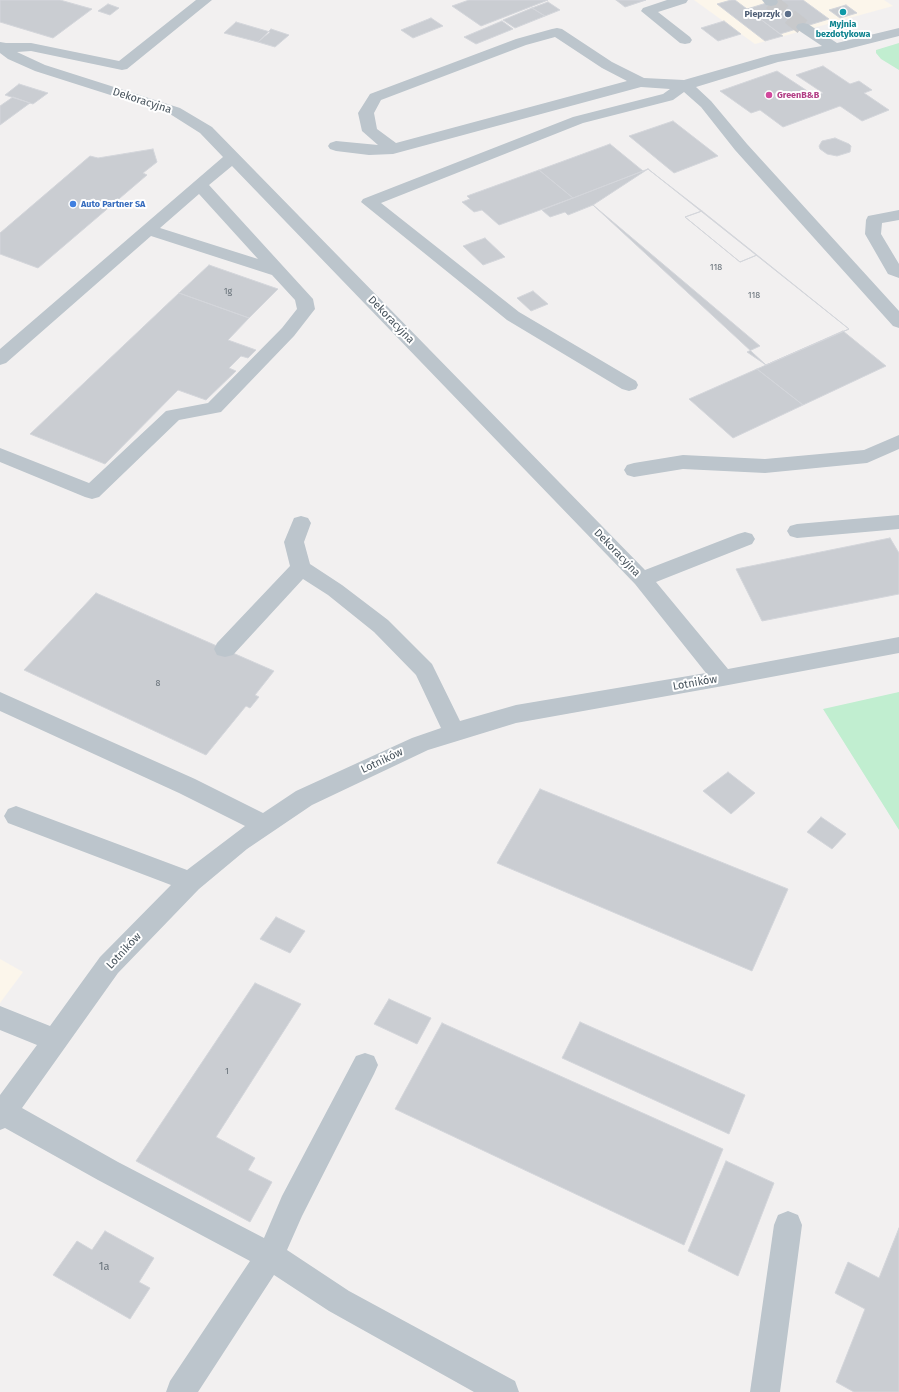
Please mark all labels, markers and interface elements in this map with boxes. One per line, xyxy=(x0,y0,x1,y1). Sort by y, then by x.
marker: Myjnia bezdotykowa xyxy=(838,7,848,17)
place label: Pieprzyk xyxy=(744,9,780,19)
marker: Pieprzyk xyxy=(783,9,793,19)
place label: Myjnia bezdotykowa xyxy=(816,19,870,40)
street label: Dekoracyjna xyxy=(111,85,173,117)
marker: GreenB&B xyxy=(764,90,774,100)
place label: GreenB&B xyxy=(777,90,819,100)
marker: Auto Partner SA xyxy=(68,199,78,209)
place label: Auto Partner SA xyxy=(81,199,145,209)
house number: 118 xyxy=(710,262,722,272)
house number: 1g xyxy=(224,286,232,296)
house number: 118 xyxy=(748,290,760,300)
street label: Dekoracyjna xyxy=(365,293,417,347)
street label: Dekoracyjna xyxy=(591,526,643,580)
street label: Lotników xyxy=(672,673,718,693)
house number: 8 xyxy=(156,678,160,688)
street label: Lotników xyxy=(359,746,405,776)
street label: Lotników xyxy=(104,930,144,972)
house number: 1 xyxy=(225,1066,229,1076)
house number: 1a xyxy=(99,1260,109,1274)

